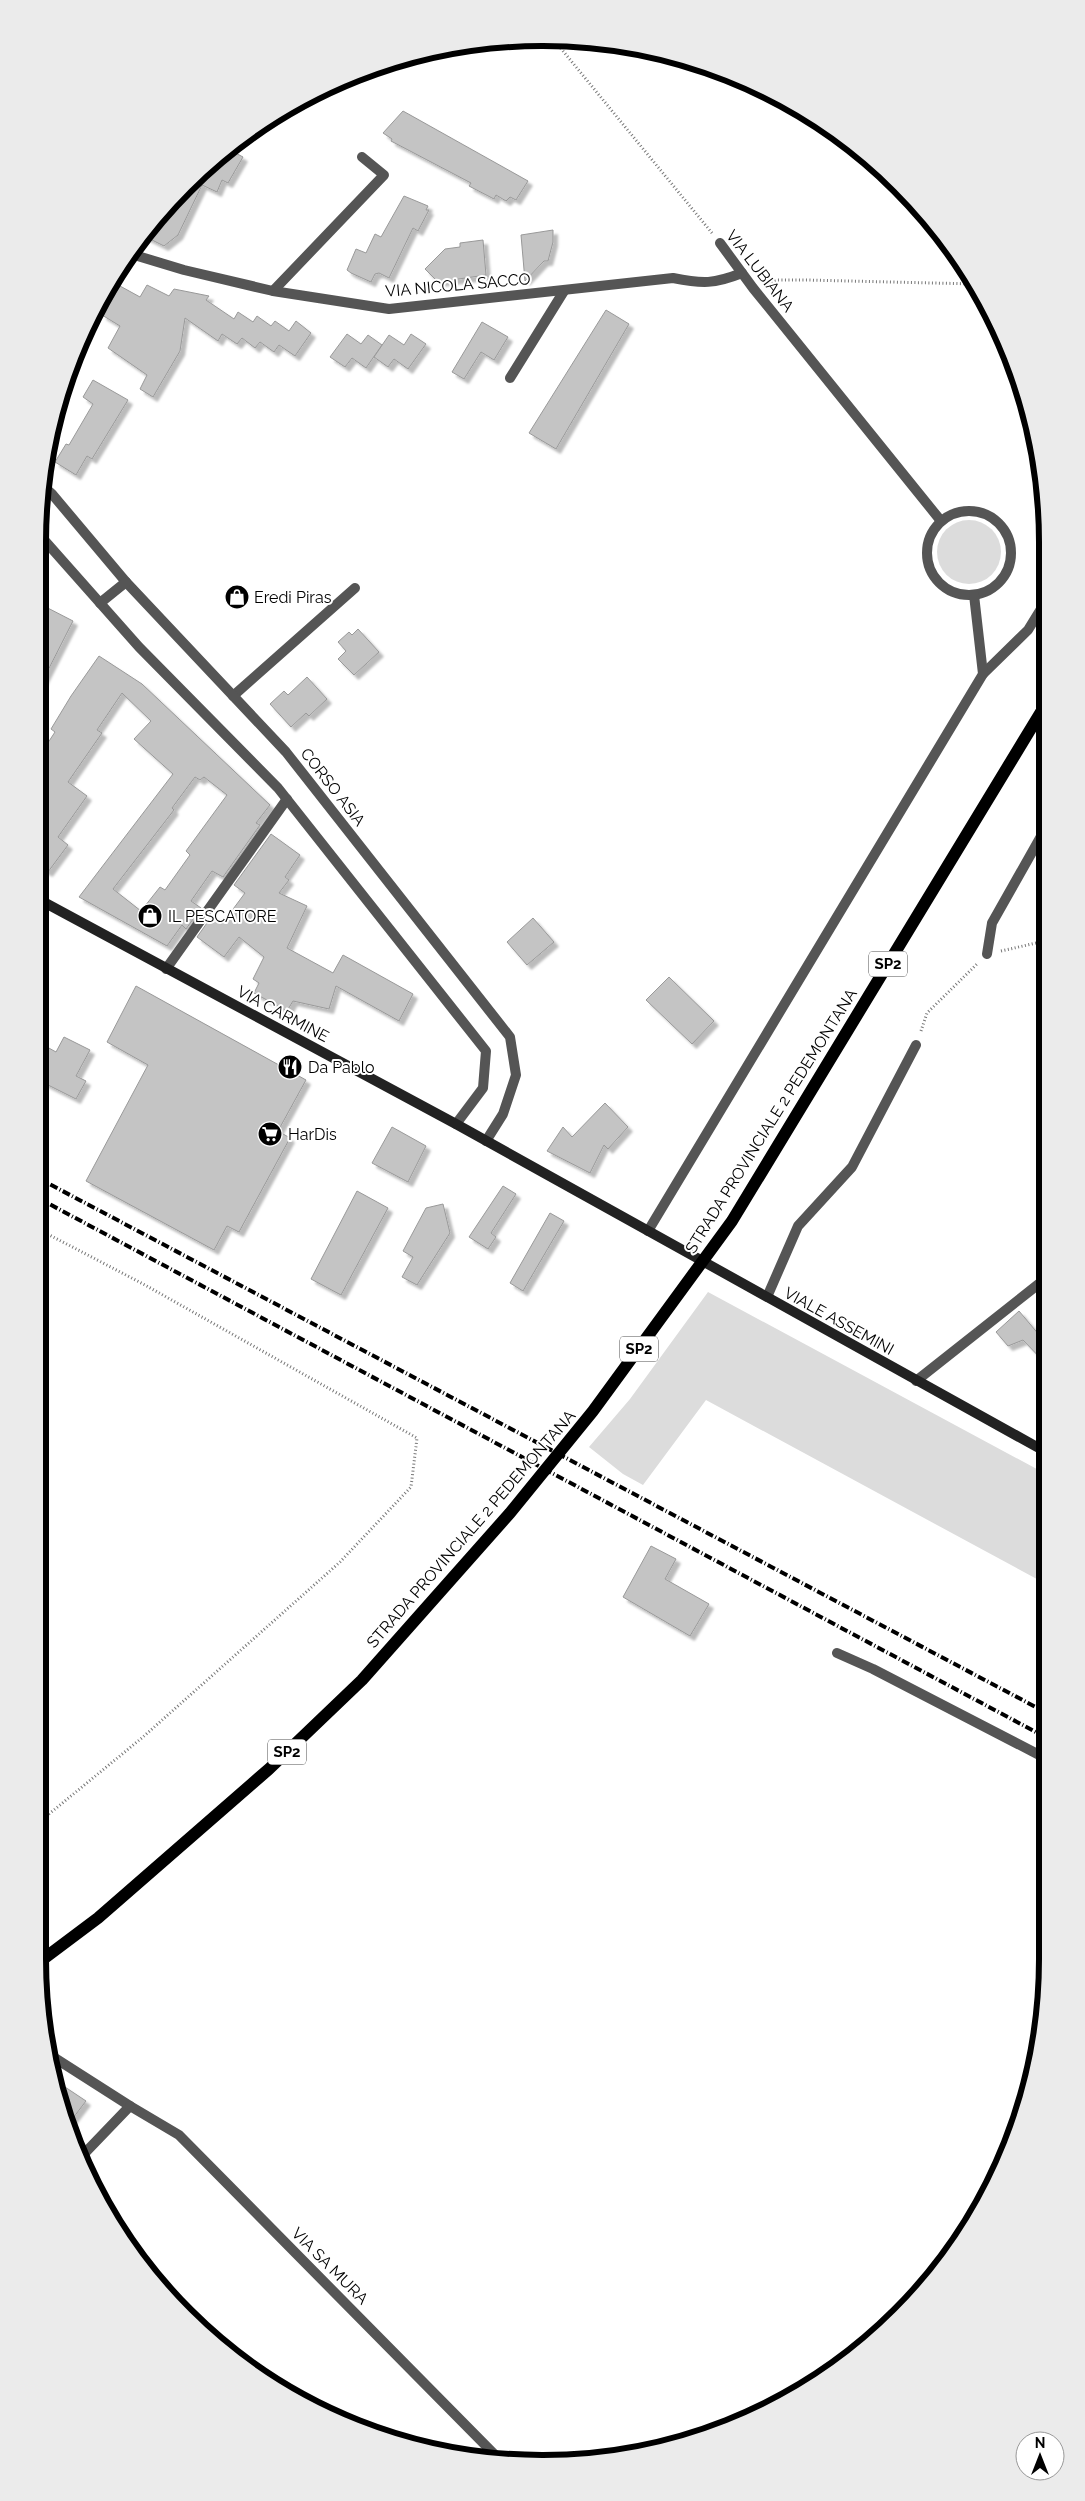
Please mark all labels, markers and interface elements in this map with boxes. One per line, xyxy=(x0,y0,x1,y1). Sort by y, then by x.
street label: VIA LUBIANA xyxy=(722,226,798,316)
street label: VIA NICOLA SACCO xyxy=(385,269,531,301)
shop icon: Eredi Piras xyxy=(224,584,250,610)
place label: Eredi Piras xyxy=(254,588,332,607)
street label: CORSO ASIA xyxy=(297,744,369,830)
shop icon: IL PESCATORE xyxy=(137,903,163,929)
place label: IL PESCATORE xyxy=(168,907,277,926)
road number: SP2 xyxy=(869,952,907,976)
street label: VIA CARMINE xyxy=(234,982,332,1046)
street label: STRADA PROVINCIALE 2 PEDEMONTANA xyxy=(681,985,861,1257)
restaurant icon: Da Pablo xyxy=(277,1054,303,1080)
place label: Da Pablo xyxy=(308,1058,375,1077)
supermarket icon: HarDis xyxy=(257,1121,283,1147)
place label: HarDis xyxy=(288,1125,337,1144)
street label: VIALE ASSEMINI xyxy=(781,1283,897,1359)
road number: SP2 xyxy=(620,1336,658,1362)
street label: STRADA PROVINCIALE 2 PEDEMONTANA xyxy=(363,1406,579,1652)
road number: SP2 xyxy=(268,1740,306,1764)
street label: VIA SA MURA xyxy=(288,2224,372,2308)
north arrow xyxy=(1015,2431,1065,2481)
text: N xyxy=(1035,2435,1045,2451)

